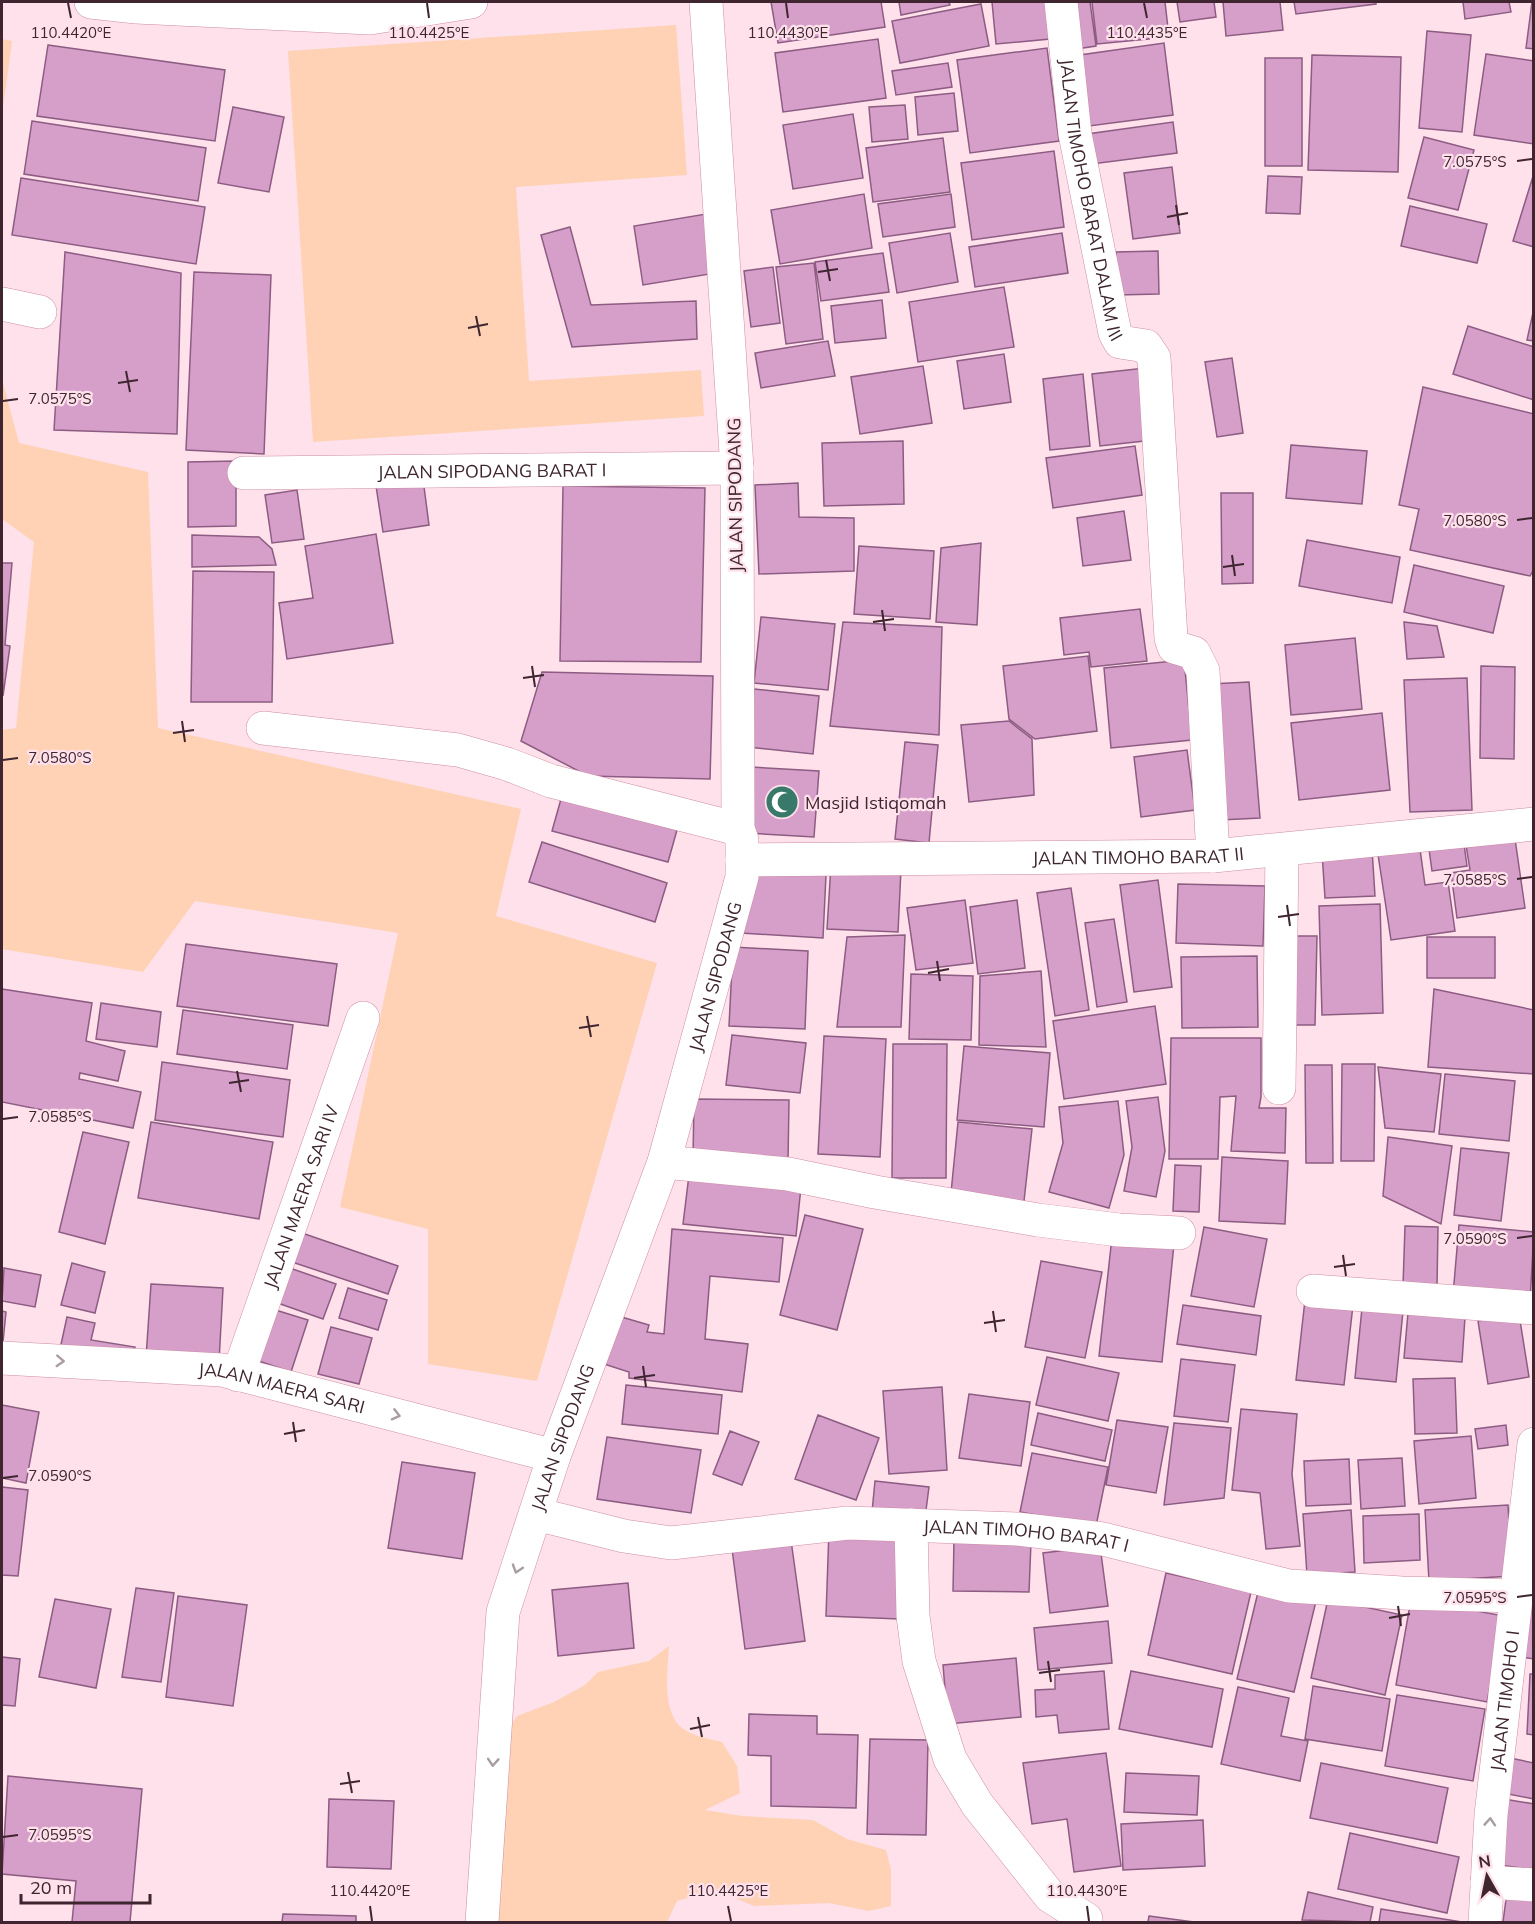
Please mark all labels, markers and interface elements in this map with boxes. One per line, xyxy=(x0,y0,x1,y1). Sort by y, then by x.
text: 110.4420°E xyxy=(31,23,112,42)
text: 110.4425°E xyxy=(389,23,470,42)
text: 110.4430°E xyxy=(748,23,829,42)
text: 110.4435°E xyxy=(1107,23,1188,42)
street label: JALAN TIMOHO BARAT DALAM III xyxy=(1056,58,1129,345)
text: 7.0575°S xyxy=(1443,152,1507,171)
text: 7.0575°S xyxy=(28,389,92,408)
street label: JALAN SIPODANG xyxy=(722,418,748,572)
street label: JALAN SIPODANG BARAT I xyxy=(377,458,607,483)
text: 7.0580°S xyxy=(1443,511,1507,530)
text: 7.0580°S xyxy=(28,748,92,767)
mosque icon: Masjid Istiqomah xyxy=(764,784,800,820)
place label: Masjid Istiqomah xyxy=(805,791,947,814)
street label: JALAN TIMOHO BARAT II xyxy=(1032,841,1245,869)
text: 7.0585°S xyxy=(1443,870,1507,889)
street label: JALAN SIPODANG xyxy=(683,899,746,1054)
street label: JALAN MAERA SARI IV xyxy=(258,1101,343,1292)
text: 7.0585°S xyxy=(28,1107,92,1126)
text: 7.0590°S xyxy=(1443,1229,1507,1248)
one-way arrow xyxy=(55,1354,64,1367)
street label: JALAN MAERA SARI xyxy=(198,1357,367,1418)
street label: JALAN SIPODANG xyxy=(525,1361,599,1514)
one-way arrow xyxy=(391,1408,401,1421)
text: 7.0590°S xyxy=(28,1466,92,1485)
street label: JALAN TIMOHO BARAT I xyxy=(923,1514,1131,1557)
one-way arrow xyxy=(512,1563,524,1574)
text: 7.0595°S xyxy=(1443,1588,1507,1607)
street label: JALAN TIMOHO I xyxy=(1485,1629,1524,1773)
one-way arrow xyxy=(487,1757,500,1766)
one-way arrow xyxy=(1484,1818,1497,1827)
text: 7.0595°S xyxy=(28,1825,92,1844)
north arrow xyxy=(1457,1846,1517,1906)
text: N xyxy=(1477,1850,1492,1872)
scale bar xyxy=(21,1867,150,1905)
text: 20 m xyxy=(30,1876,72,1899)
text: 110.4420°E xyxy=(330,1881,411,1900)
text: 110.4425°E xyxy=(688,1881,769,1900)
text: 110.4430°E xyxy=(1047,1881,1128,1900)

